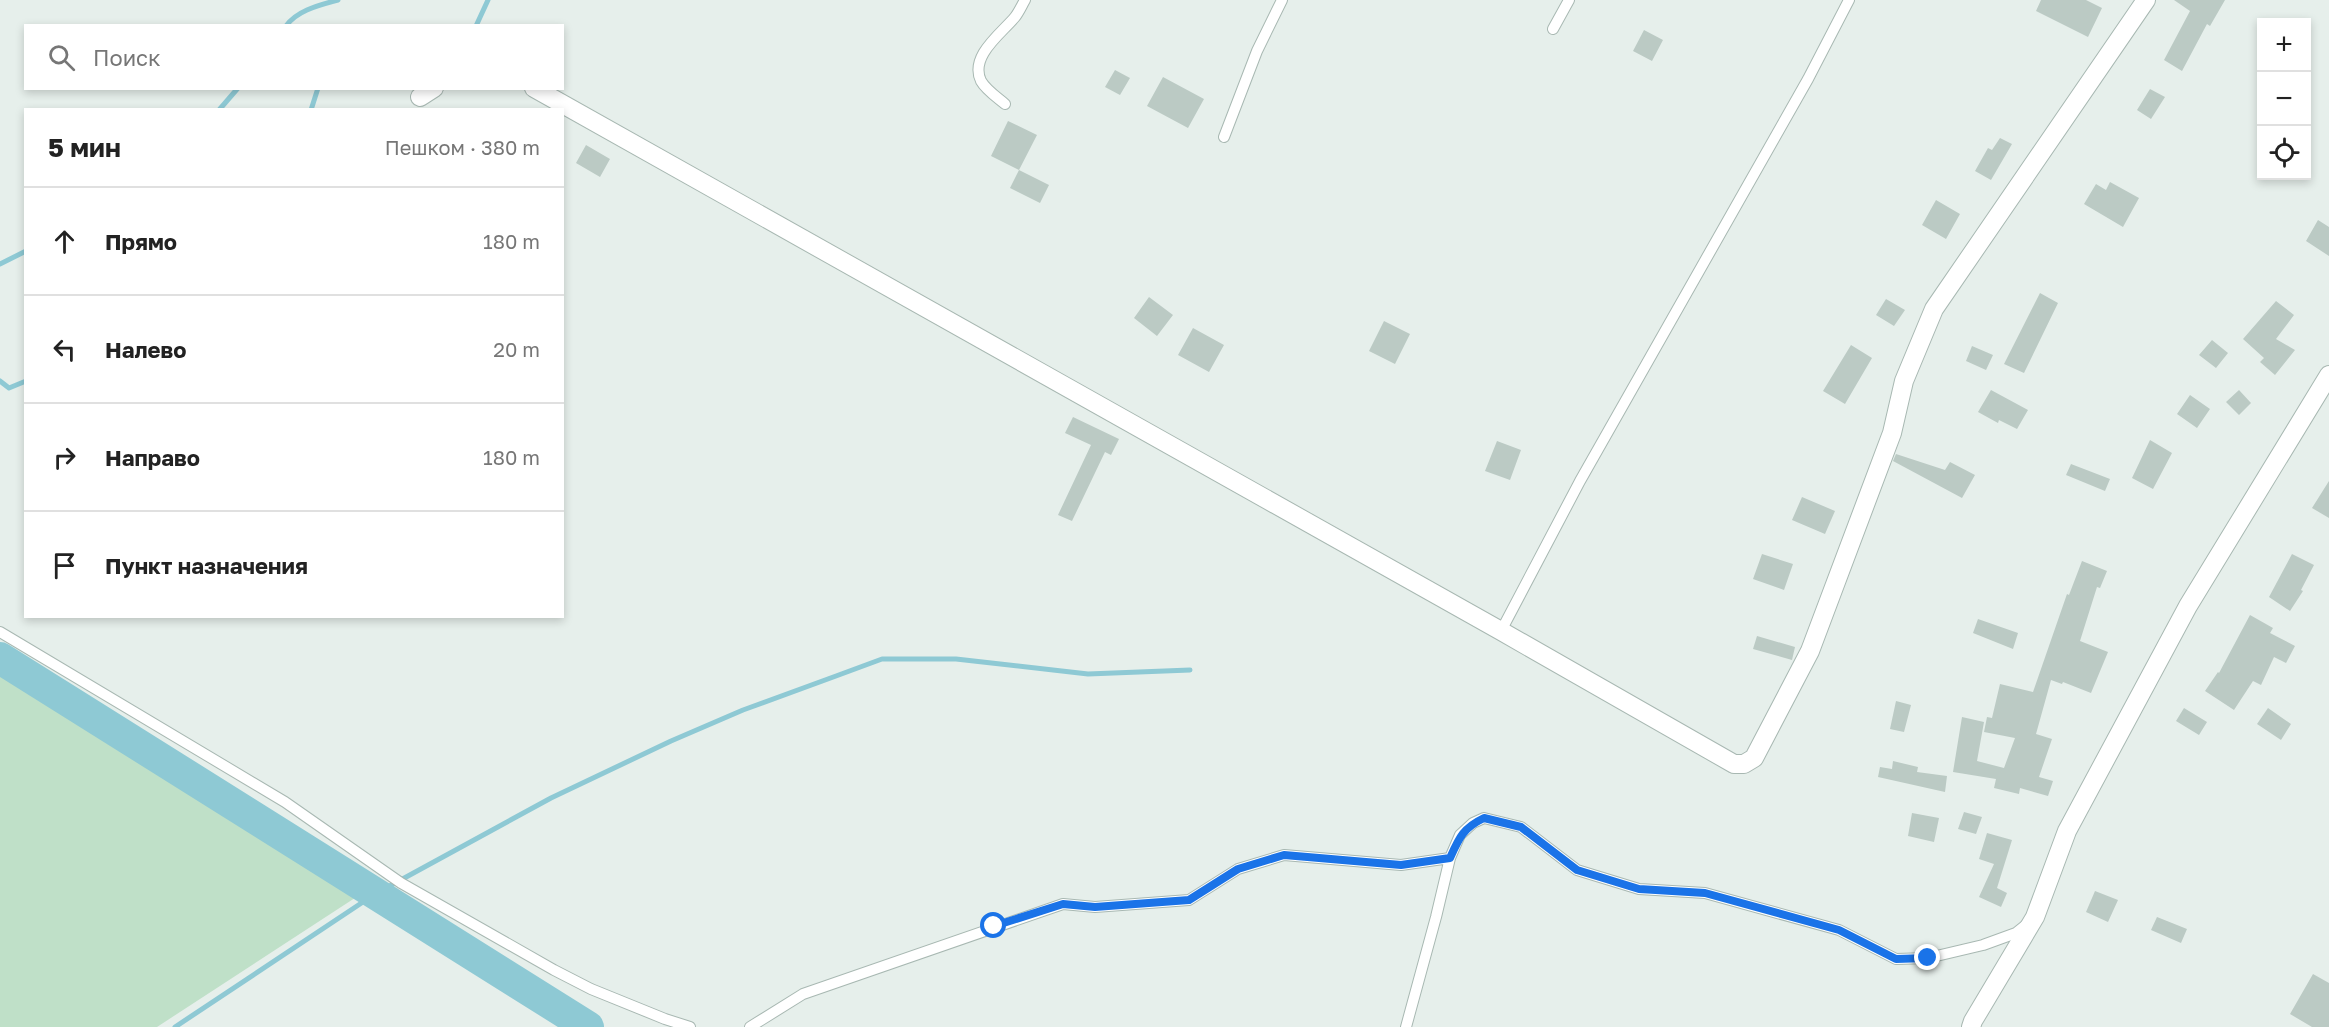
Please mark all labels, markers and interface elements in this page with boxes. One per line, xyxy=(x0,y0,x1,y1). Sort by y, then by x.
map controls xyxy=(2257,18,2311,180)
button: + xyxy=(2257,18,2311,72)
search box xyxy=(24,24,564,90)
icon: search xyxy=(45,41,78,74)
text: Поиск xyxy=(93,44,161,71)
button: − xyxy=(2257,72,2311,126)
button: locate xyxy=(2257,126,2311,180)
text: 5 мин xyxy=(48,132,121,163)
text: Пешком · 380 m xyxy=(385,135,540,159)
icon: ahead xyxy=(48,225,81,258)
text: Прямо xyxy=(105,228,177,255)
text: 180 m xyxy=(483,229,540,253)
icon: left xyxy=(48,333,81,366)
text: Налево xyxy=(105,336,187,363)
text: 20 m xyxy=(493,337,540,361)
icon: right xyxy=(48,441,81,474)
text: Направо xyxy=(105,444,200,471)
text: 180 m xyxy=(483,445,540,469)
icon: arrive xyxy=(48,549,81,582)
text: Пункт назначения xyxy=(105,552,308,579)
route start xyxy=(980,912,1006,938)
route end xyxy=(1914,944,1940,970)

